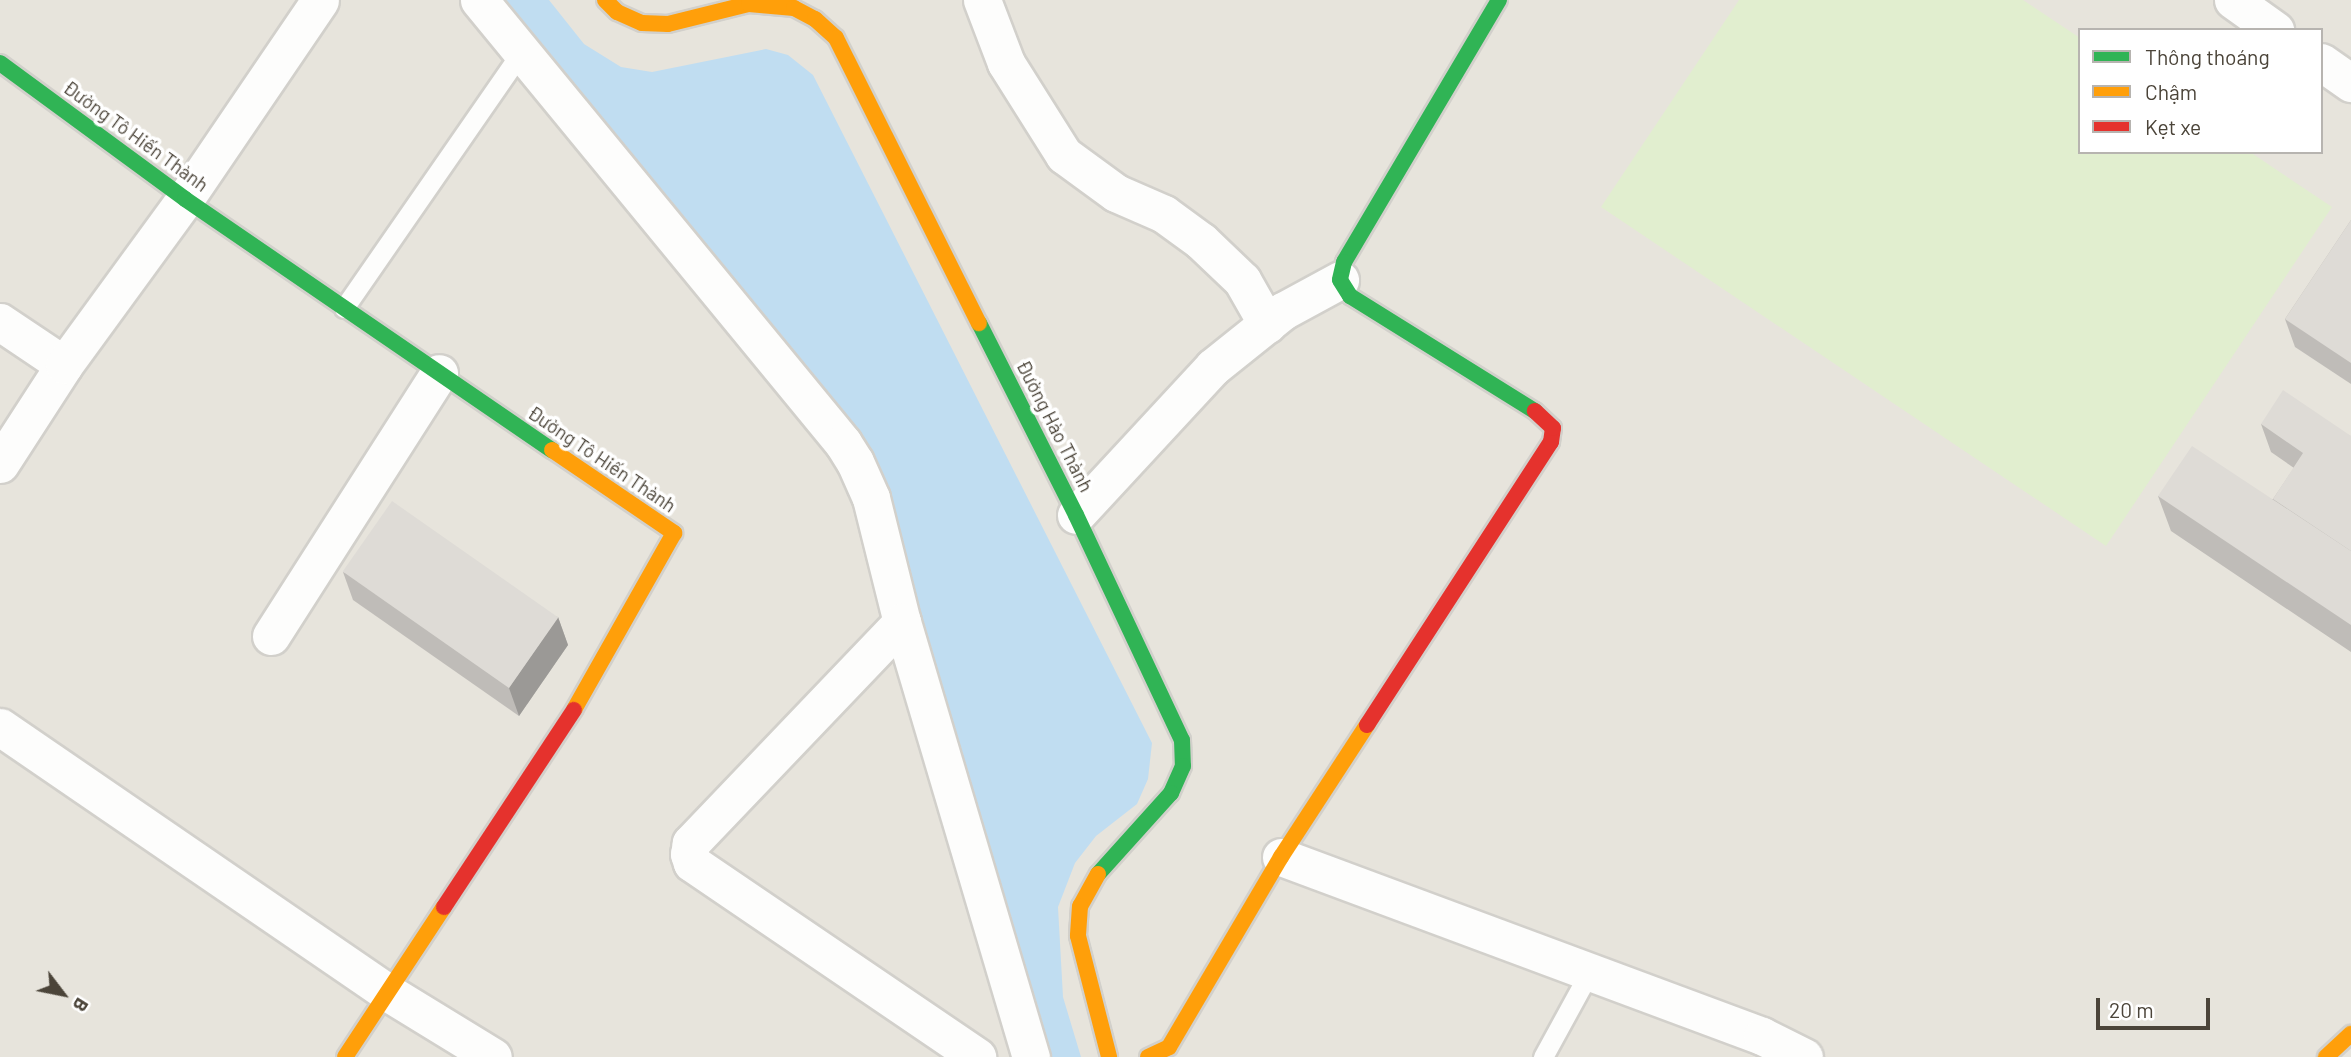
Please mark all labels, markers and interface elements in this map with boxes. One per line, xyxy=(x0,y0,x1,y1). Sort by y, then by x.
legend xyxy=(2078,28,2323,154)
text: Thông thoáng xyxy=(2145,44,2270,69)
street label: Đường Tô Hiến Thành xyxy=(59,76,213,196)
text: Chậm xyxy=(2145,79,2197,104)
text: Kẹt xe xyxy=(2145,114,2201,139)
street label: Đường Hào Thành xyxy=(1012,356,1098,496)
street label: Đường Tô Hiến Thành xyxy=(524,401,680,517)
north arrow xyxy=(28,959,98,1029)
scale bar xyxy=(2099,984,2213,1028)
text: B xyxy=(68,994,94,1016)
text: 20 m xyxy=(2109,997,2154,1022)

